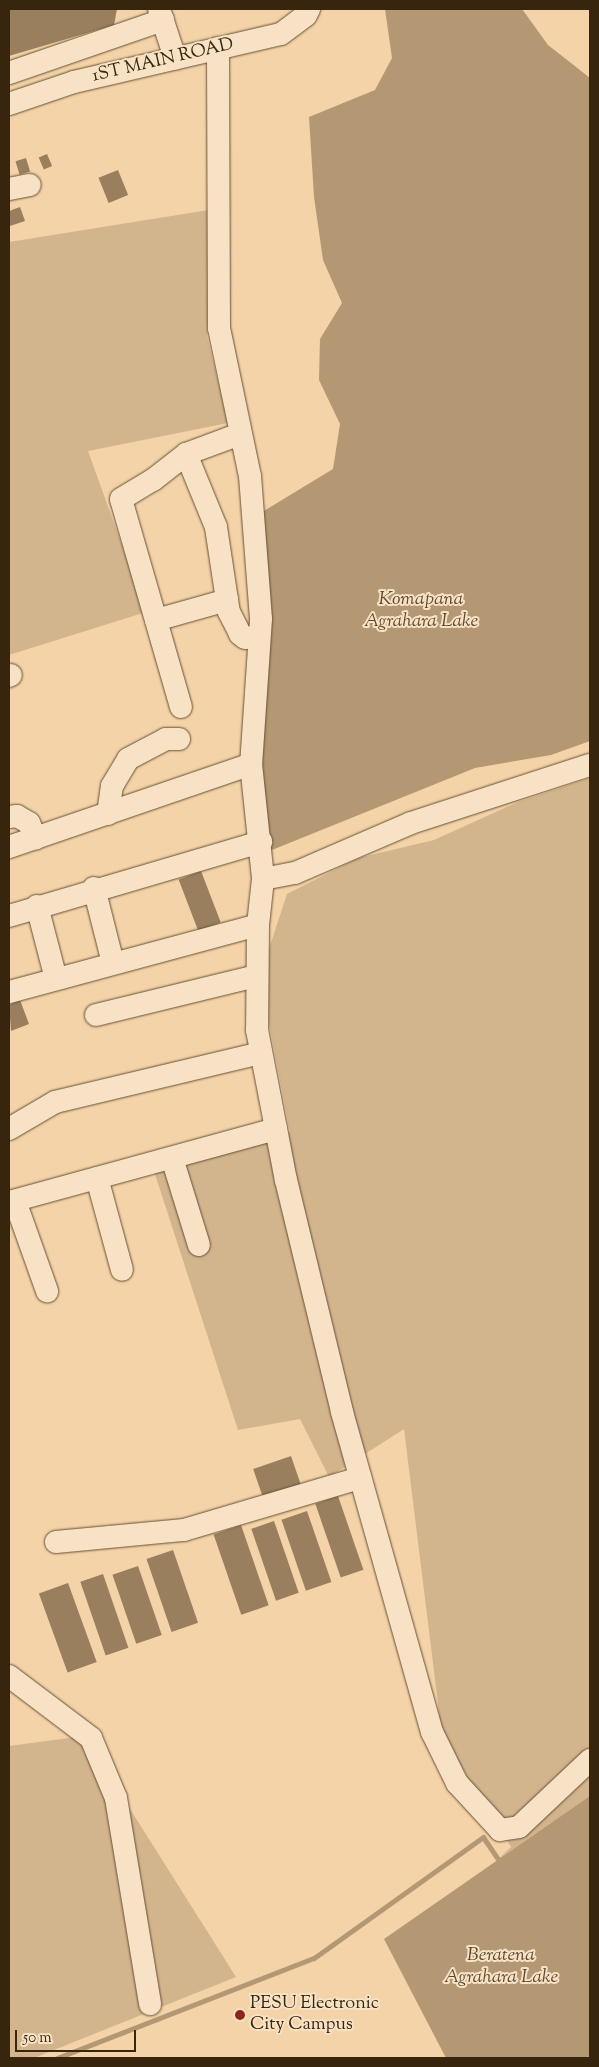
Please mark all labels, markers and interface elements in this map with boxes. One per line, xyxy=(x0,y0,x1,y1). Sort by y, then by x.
street label: 1ST MAIN ROAD xyxy=(90,34,236,88)
water label: Komapana Agrahara Lake xyxy=(364,589,478,633)
water label: Beratena Agrahara Lake xyxy=(444,1945,558,1989)
place label: PESU Electronic City Campus xyxy=(250,1994,379,2036)
marker: PESU Electronic City Campus xyxy=(234,2009,246,2021)
scale bar xyxy=(18,2020,139,2052)
text: 50 m xyxy=(23,2028,52,2049)

